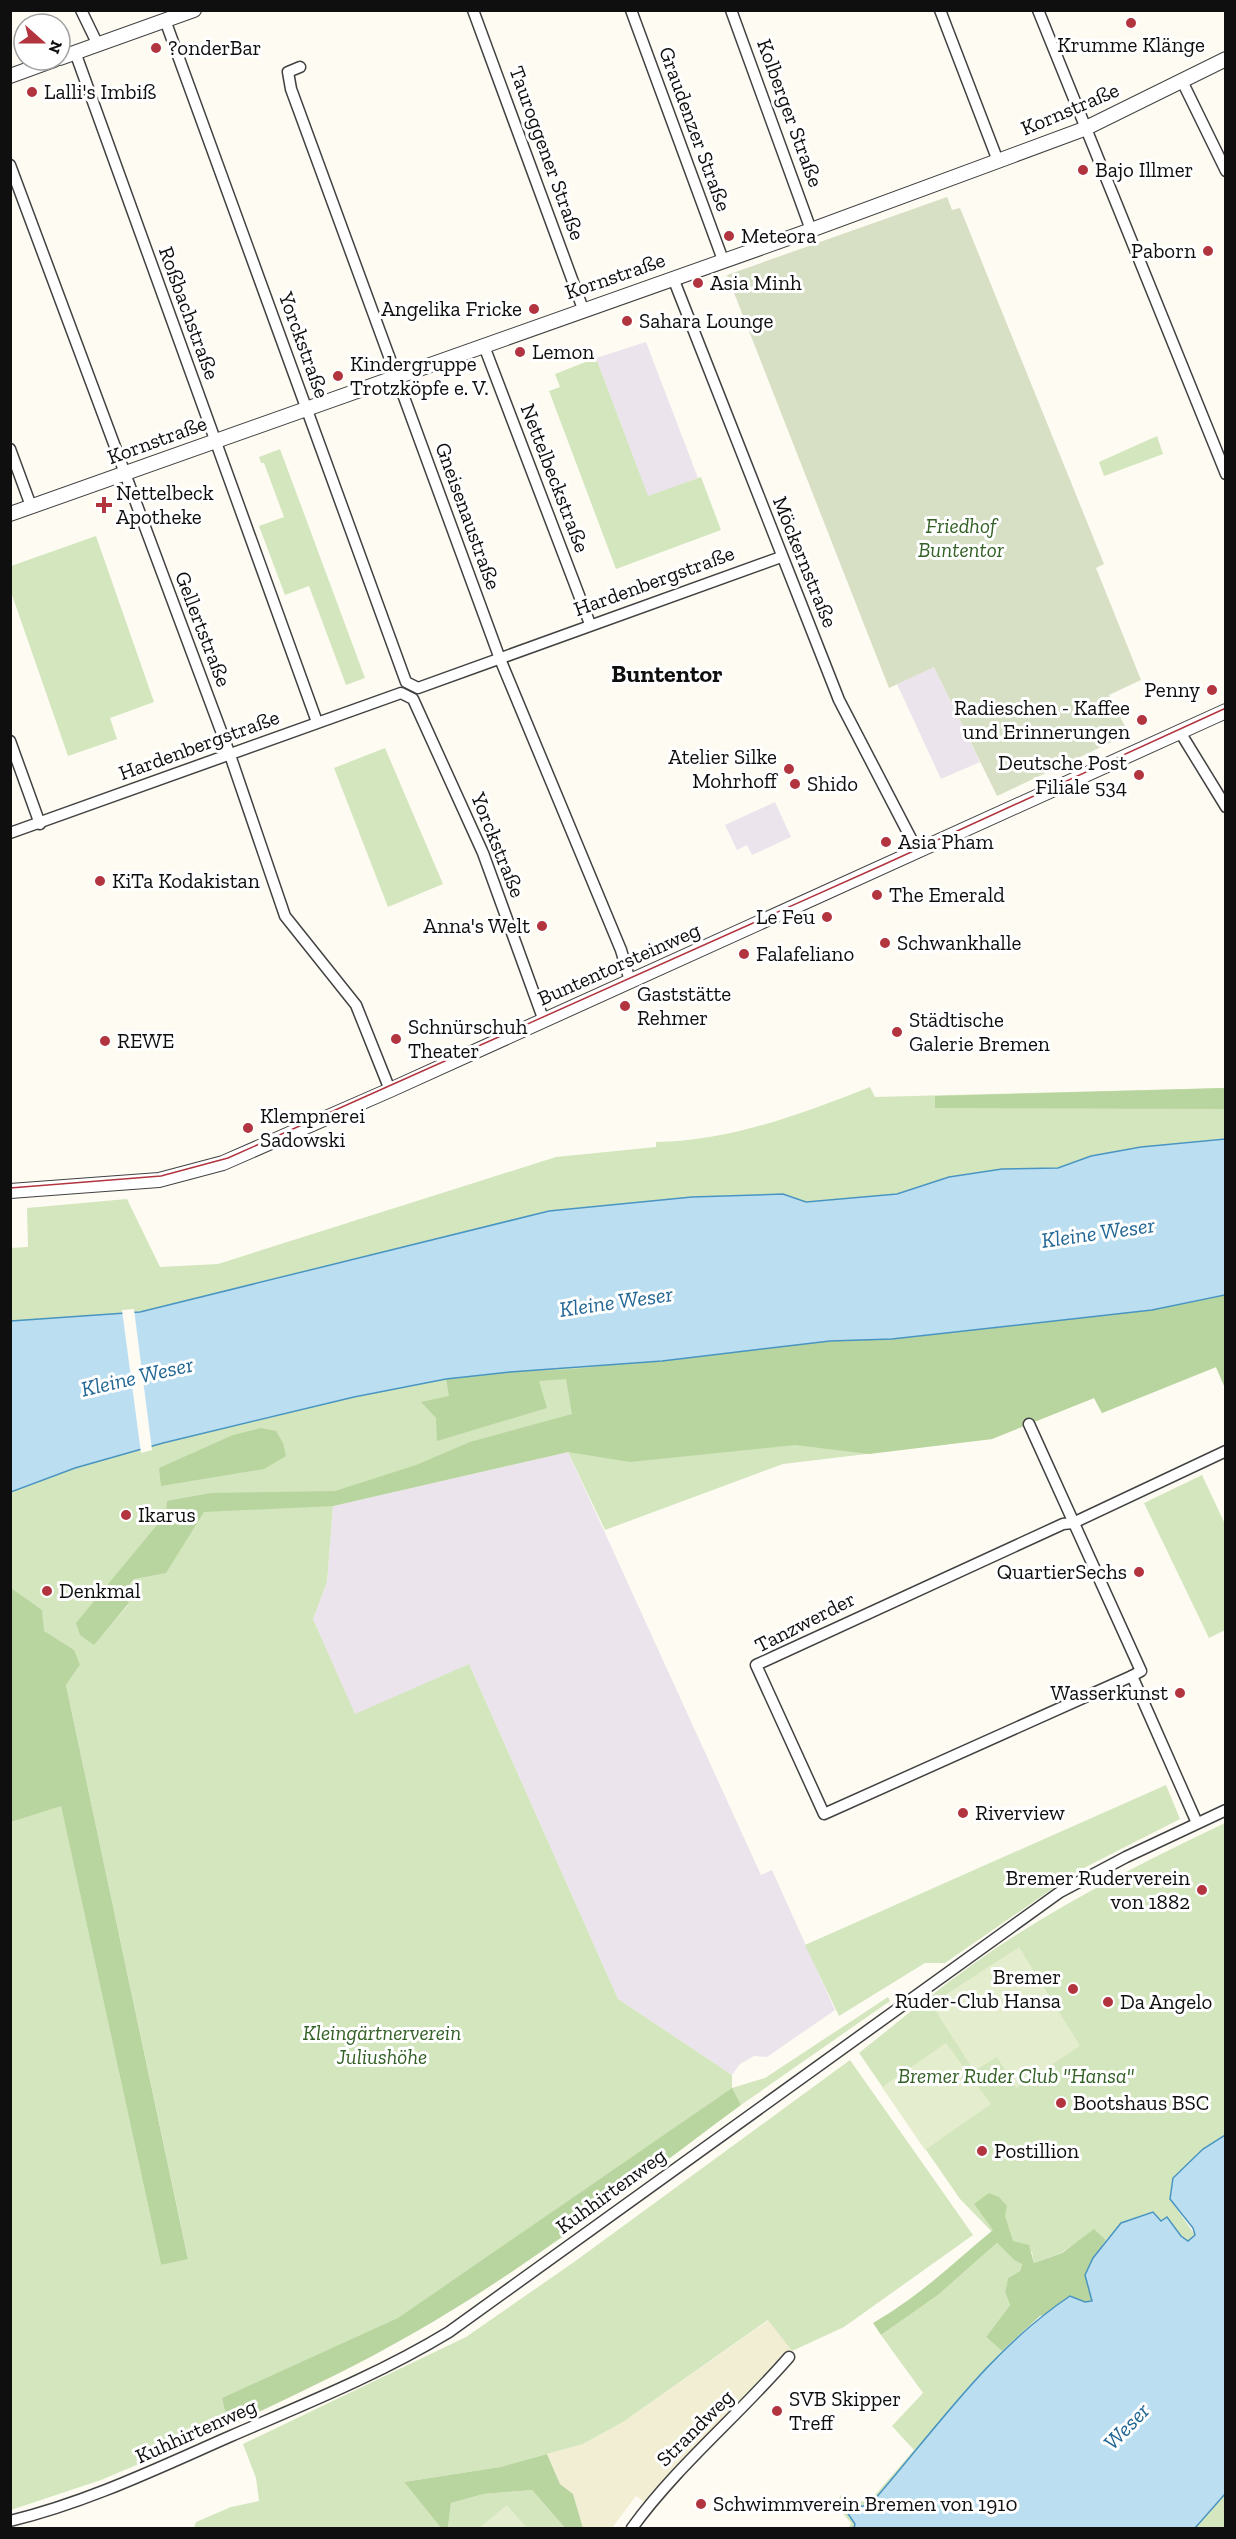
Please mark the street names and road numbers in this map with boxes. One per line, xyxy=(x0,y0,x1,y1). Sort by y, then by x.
street label: Kolberger Straße xyxy=(752,36,829,190)
street label: Graudenzer Straße xyxy=(654,43,737,215)
street label: Tauroggener Straße xyxy=(504,62,591,243)
street label: Kornstraße xyxy=(1017,77,1123,140)
street label: Roßbachstraße xyxy=(154,243,225,383)
street label: Kornstraße xyxy=(562,247,668,304)
street label: Yorckstraße xyxy=(273,287,335,401)
street label: Nettelbeckstraße xyxy=(516,400,595,556)
street label: Kornstraße xyxy=(104,410,210,469)
street label: Gneisenaustraße xyxy=(430,439,507,593)
street label: Möckernstraße xyxy=(768,493,843,631)
street label: Hardenbergstraße xyxy=(570,540,738,621)
street label: Gellertstraße xyxy=(170,568,237,690)
street label: Hardenbergstraße xyxy=(115,704,283,785)
street label: Yorckstraße xyxy=(466,788,531,901)
street label: Buntentorsteinweg xyxy=(534,916,704,1011)
street label: Tanzwerder xyxy=(751,1586,859,1657)
street label: Kuhhirtenweg xyxy=(551,2142,671,2239)
street label: Strandweg xyxy=(651,2384,739,2471)
street label: Kuhhirtenweg xyxy=(131,2393,261,2468)

